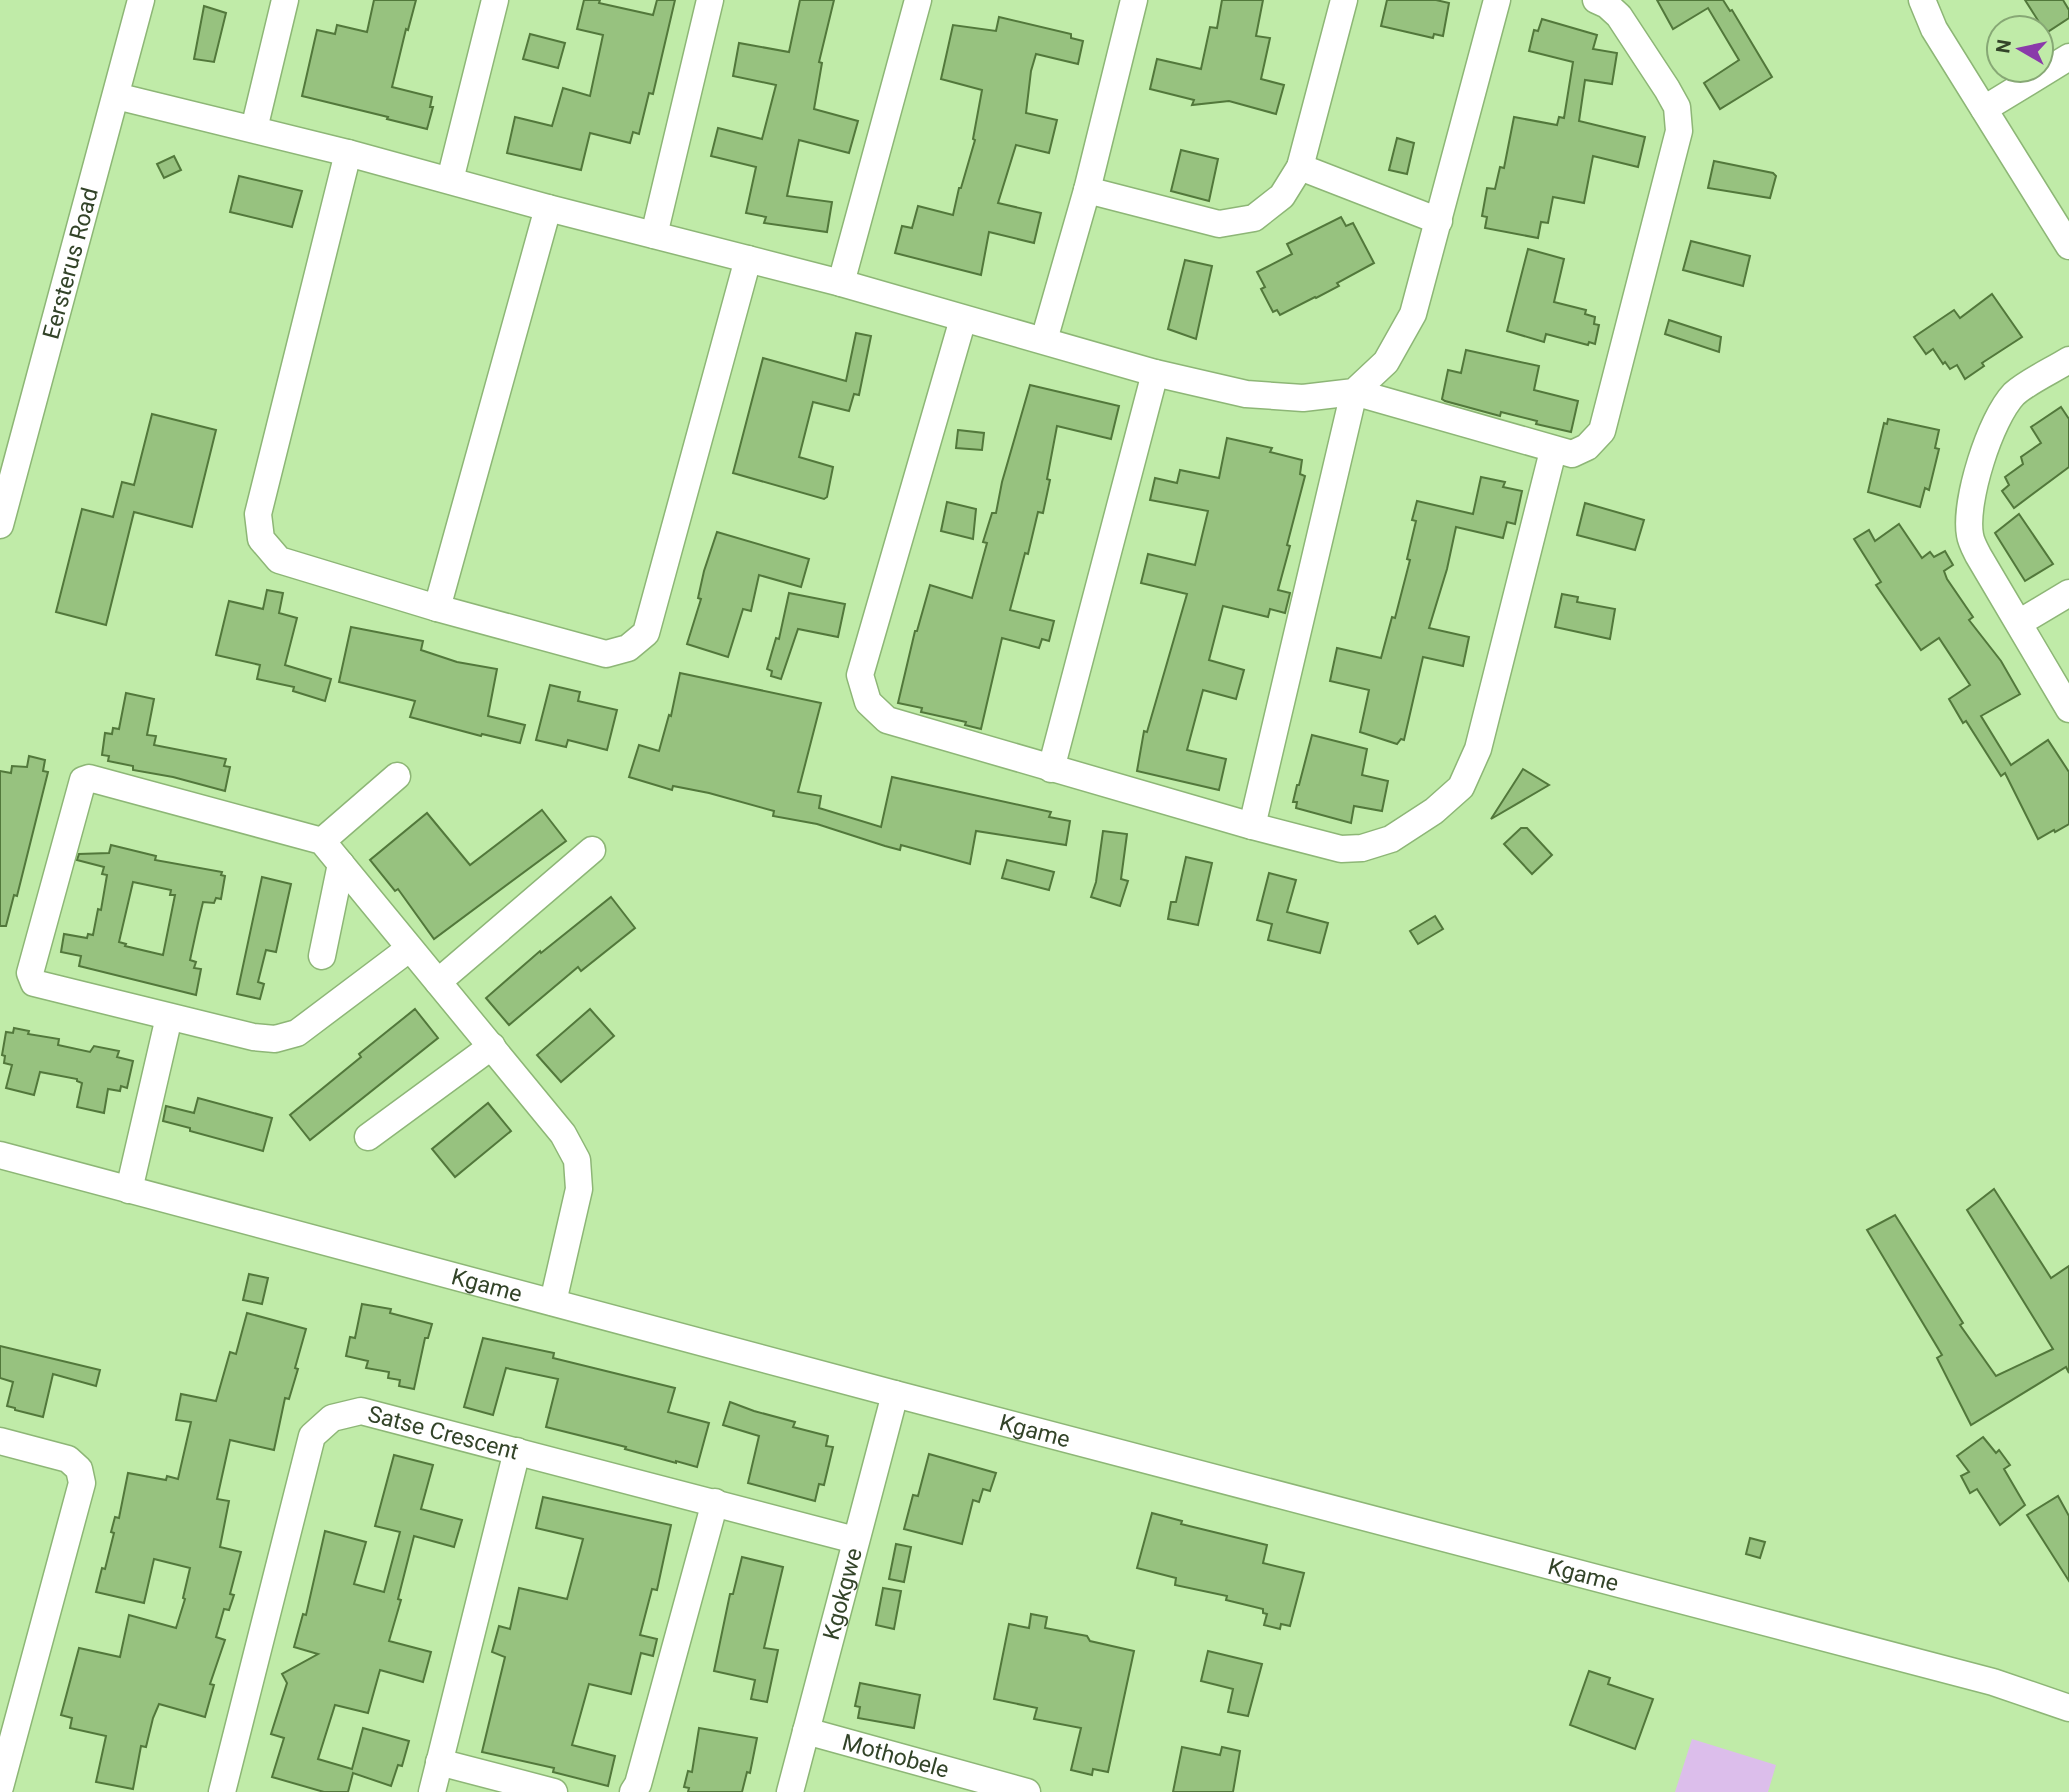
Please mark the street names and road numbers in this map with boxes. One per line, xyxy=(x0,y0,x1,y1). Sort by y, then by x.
street label: Eersterus Road xyxy=(38,185,104,342)
street label: Kgame xyxy=(449,1263,525,1308)
street label: Satse Crescent xyxy=(365,1400,521,1466)
street label: Kgame xyxy=(997,1409,1073,1453)
street label: Kgokgwe xyxy=(818,1545,868,1643)
street label: Kgame xyxy=(1545,1553,1621,1597)
street label: Mothobele xyxy=(839,1729,952,1784)

